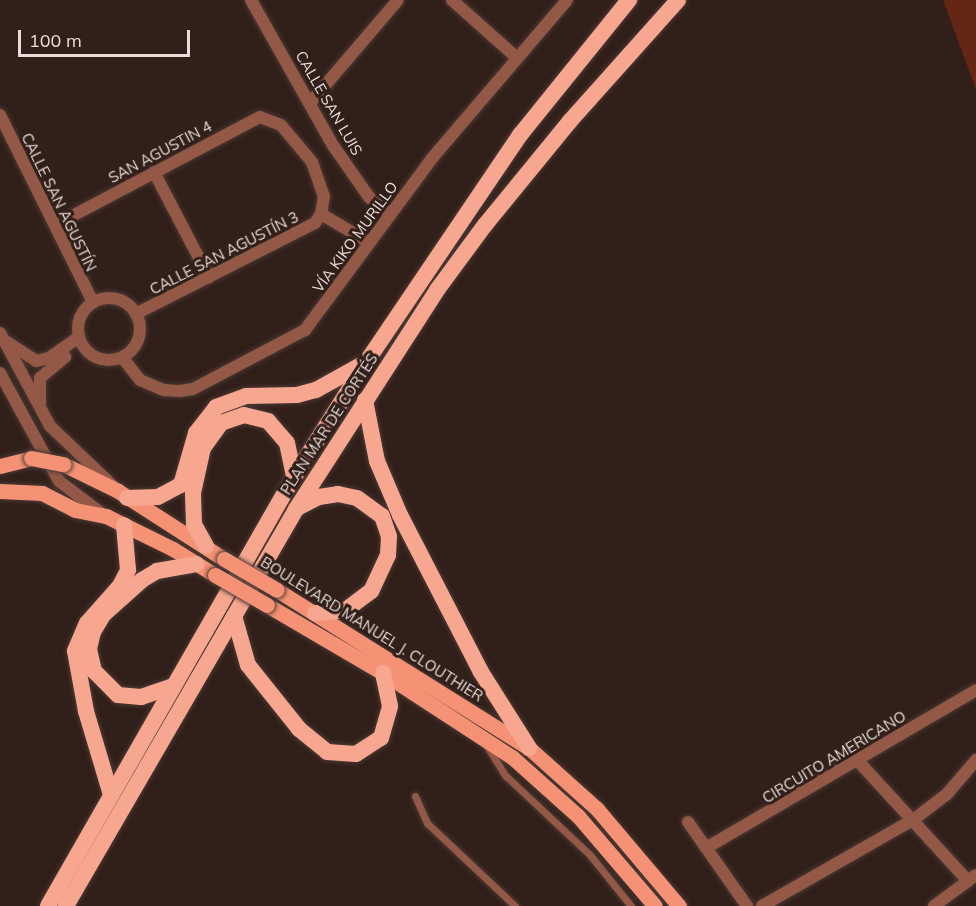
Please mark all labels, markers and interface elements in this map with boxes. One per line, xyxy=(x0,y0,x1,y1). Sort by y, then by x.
scale bar xyxy=(21,18,194,56)
text: 100 m xyxy=(29,29,82,52)
street label: CALLE SAN LUIS xyxy=(292,48,366,158)
street label: SAN AGUSTIN 4 xyxy=(105,117,215,187)
street label: CALLE SAN AGUSTÍN xyxy=(18,130,100,274)
street label: VÍA KIKO MURILLO xyxy=(309,178,401,296)
street label: CALLE SAN AGUSTÍN 3 xyxy=(147,208,301,298)
street label: PLAN MAR DE CORTÉS xyxy=(277,350,381,498)
street label: BOULEVARD MANUEL J. CLOUTHIER xyxy=(257,553,487,705)
street label: CIRCUITO AMERICANO xyxy=(759,707,909,807)

